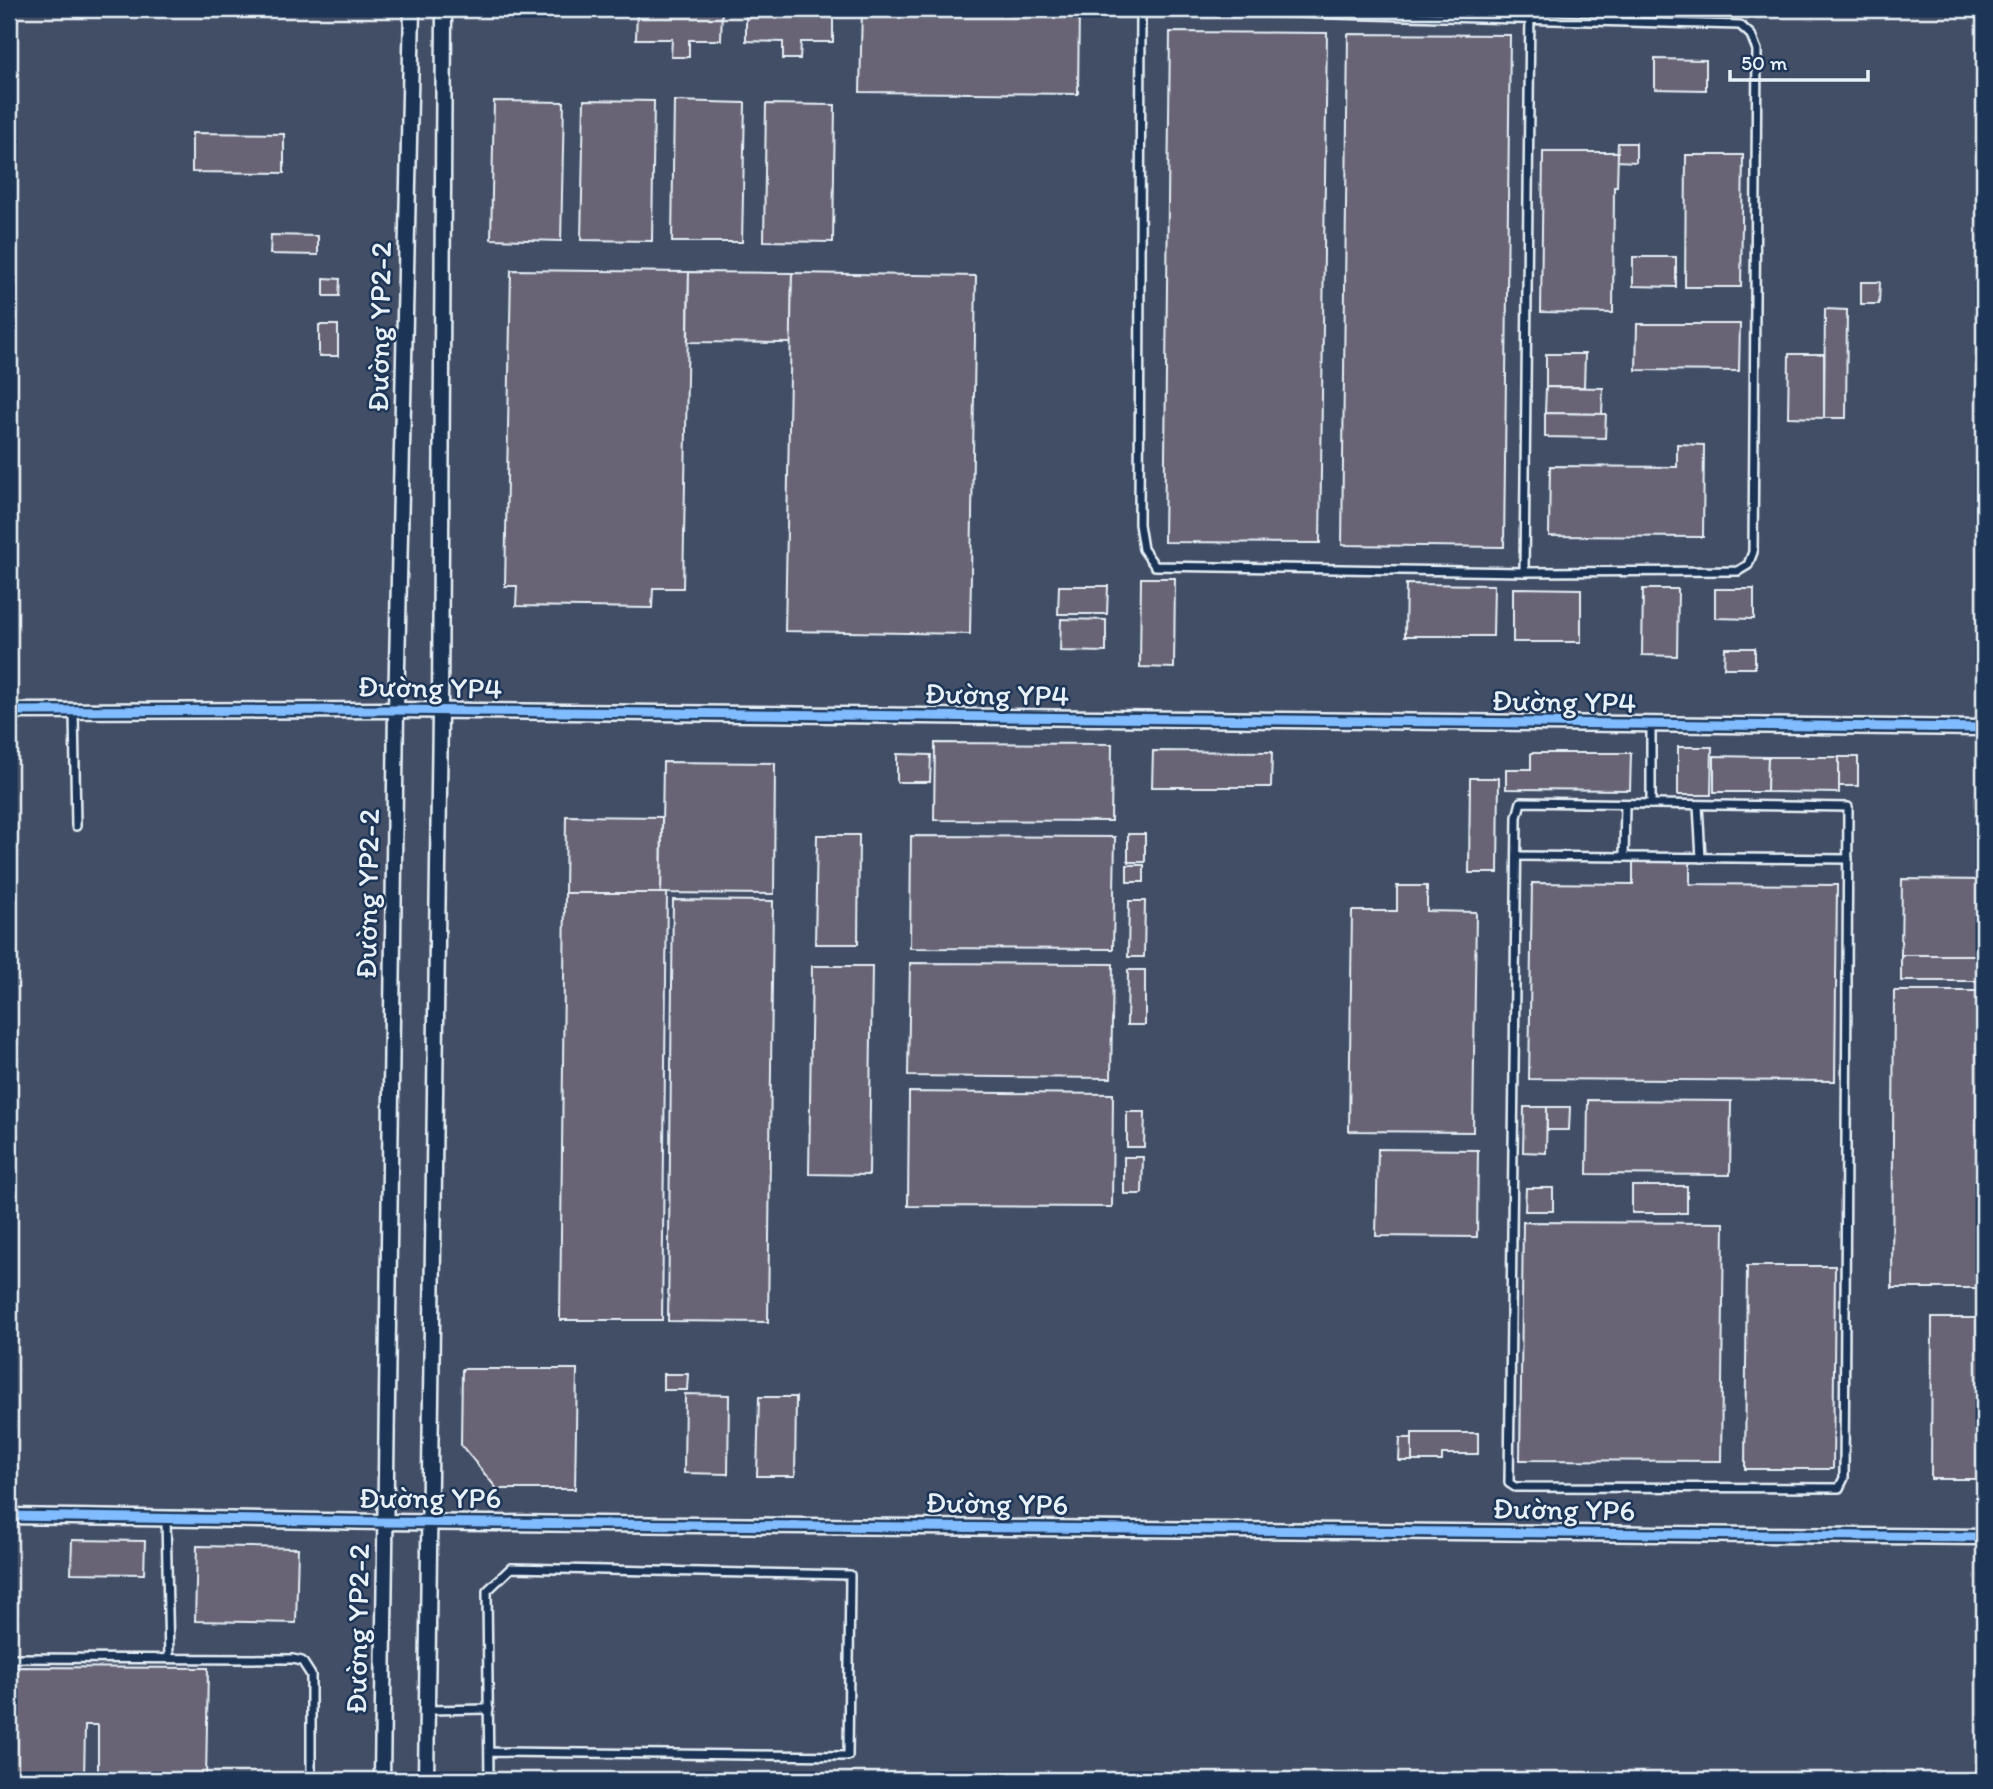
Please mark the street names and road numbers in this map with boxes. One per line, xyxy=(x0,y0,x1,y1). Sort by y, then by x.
street label: Đường YP2-2 xyxy=(359,241,399,412)
street label: Đường YP4 xyxy=(357,667,503,707)
street label: Đường YP4 xyxy=(924,674,1070,714)
street label: Đường YP4 xyxy=(1491,681,1637,721)
street label: Đường YP2-2 xyxy=(347,808,387,979)
street label: Đường YP6 xyxy=(359,1479,501,1516)
street label: Đường YP6 xyxy=(925,1483,1069,1523)
street label: Đường YP6 xyxy=(1492,1489,1636,1529)
street label: Đường YP2-2 xyxy=(337,1543,377,1714)

